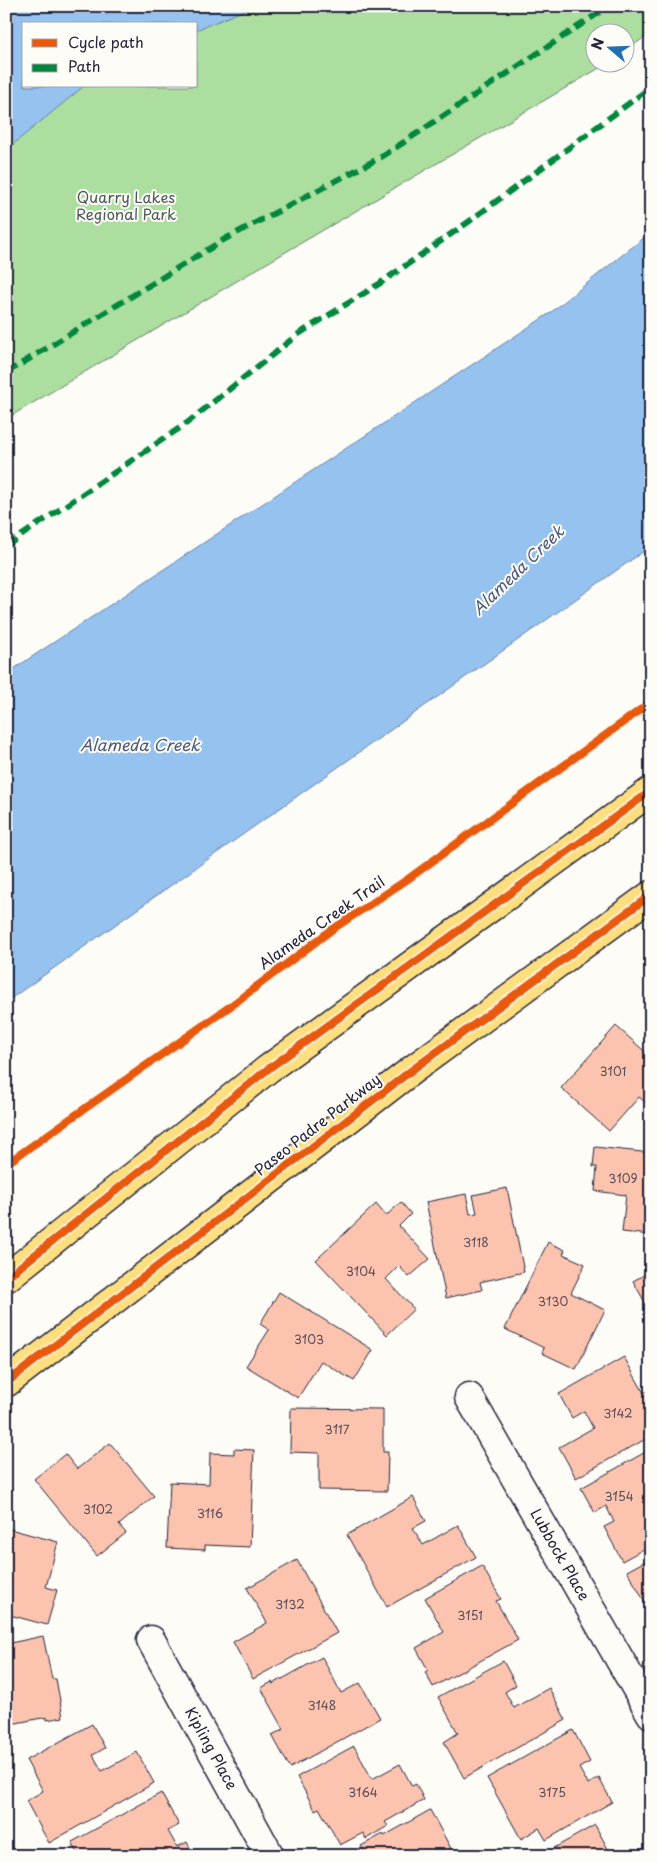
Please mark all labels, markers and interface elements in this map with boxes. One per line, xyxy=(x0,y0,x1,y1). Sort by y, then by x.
legend xyxy=(22,22,198,88)
north arrow xyxy=(584,22,634,72)
text: Cycle path xyxy=(68,30,144,53)
text: N xyxy=(586,35,609,52)
text: Path xyxy=(68,54,100,77)
park label: Quarry Lakes Regional Park xyxy=(76,185,176,225)
water label: Alameda Creek xyxy=(466,518,570,619)
water label: Alameda Creek xyxy=(80,732,201,756)
street label: Alameda Creek Trail xyxy=(253,869,389,974)
house number: 3101 xyxy=(600,1062,626,1080)
street label: Paseo Padre Parkway xyxy=(249,1067,385,1181)
house number: 3109 xyxy=(608,1169,638,1187)
house number: 3118 xyxy=(463,1233,489,1251)
house number: 3104 xyxy=(346,1262,376,1280)
house number: 3130 xyxy=(538,1292,568,1310)
house number: 3103 xyxy=(294,1330,324,1348)
house number: 3142 xyxy=(603,1404,633,1422)
house number: 3117 xyxy=(324,1420,350,1438)
house number: 3154 xyxy=(604,1487,634,1505)
house number: 3102 xyxy=(83,1500,113,1518)
house number: 3116 xyxy=(197,1504,223,1522)
street label: Lubbock Place xyxy=(525,1504,596,1604)
house number: 3132 xyxy=(275,1595,305,1613)
house number: 3151 xyxy=(457,1606,483,1624)
house number: 3148 xyxy=(308,1696,336,1714)
street label: Kipling Place xyxy=(180,1702,244,1793)
house number: 3164 xyxy=(348,1783,378,1801)
house number: 3175 xyxy=(538,1783,566,1801)

